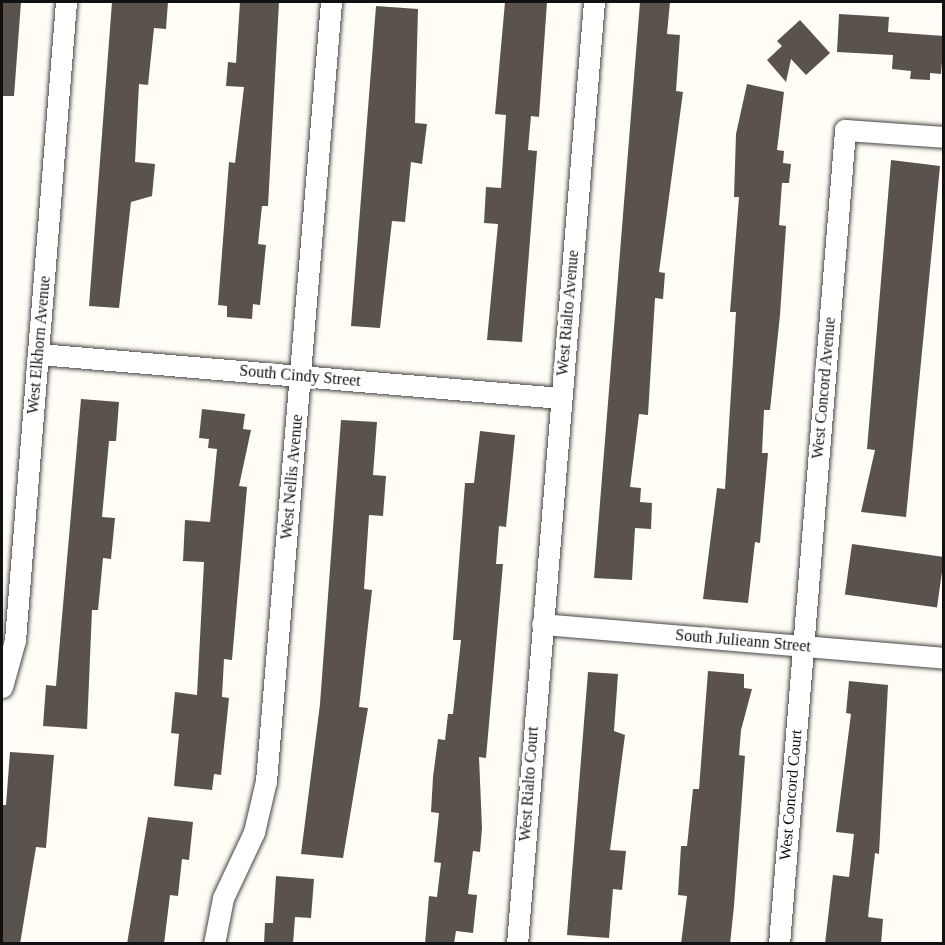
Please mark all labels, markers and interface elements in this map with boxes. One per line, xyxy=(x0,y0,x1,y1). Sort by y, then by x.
street label: West Rialto Avenue xyxy=(553,249,583,377)
street label: West Elkhorn Avenue xyxy=(23,275,55,415)
street label: West Concord Avenue xyxy=(808,316,840,460)
street label: South Cindy Street xyxy=(239,361,361,391)
street label: West Nellis Avenue xyxy=(277,413,307,541)
street label: South Julieann Street xyxy=(674,626,812,656)
street label: West Rialto Court xyxy=(515,726,543,842)
street label: West Concord Court xyxy=(776,729,806,861)

